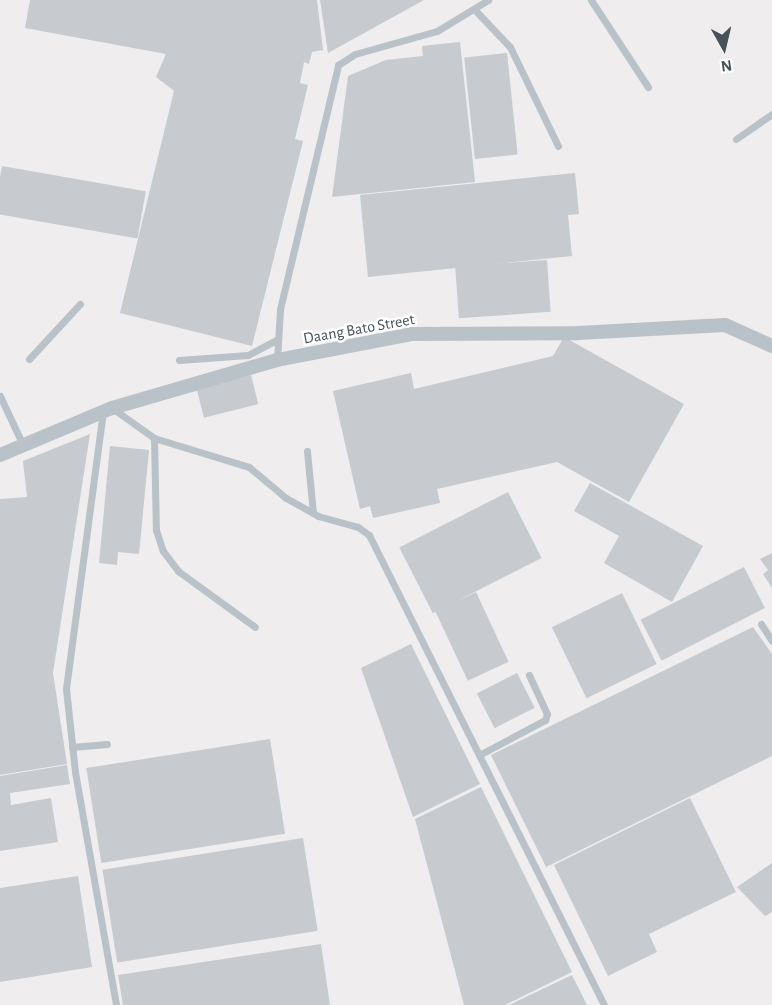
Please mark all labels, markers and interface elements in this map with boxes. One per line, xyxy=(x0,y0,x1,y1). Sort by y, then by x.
north arrow xyxy=(694,18,754,78)
text: N xyxy=(720,57,733,75)
street label: Daang Bato Street xyxy=(302,310,416,348)

